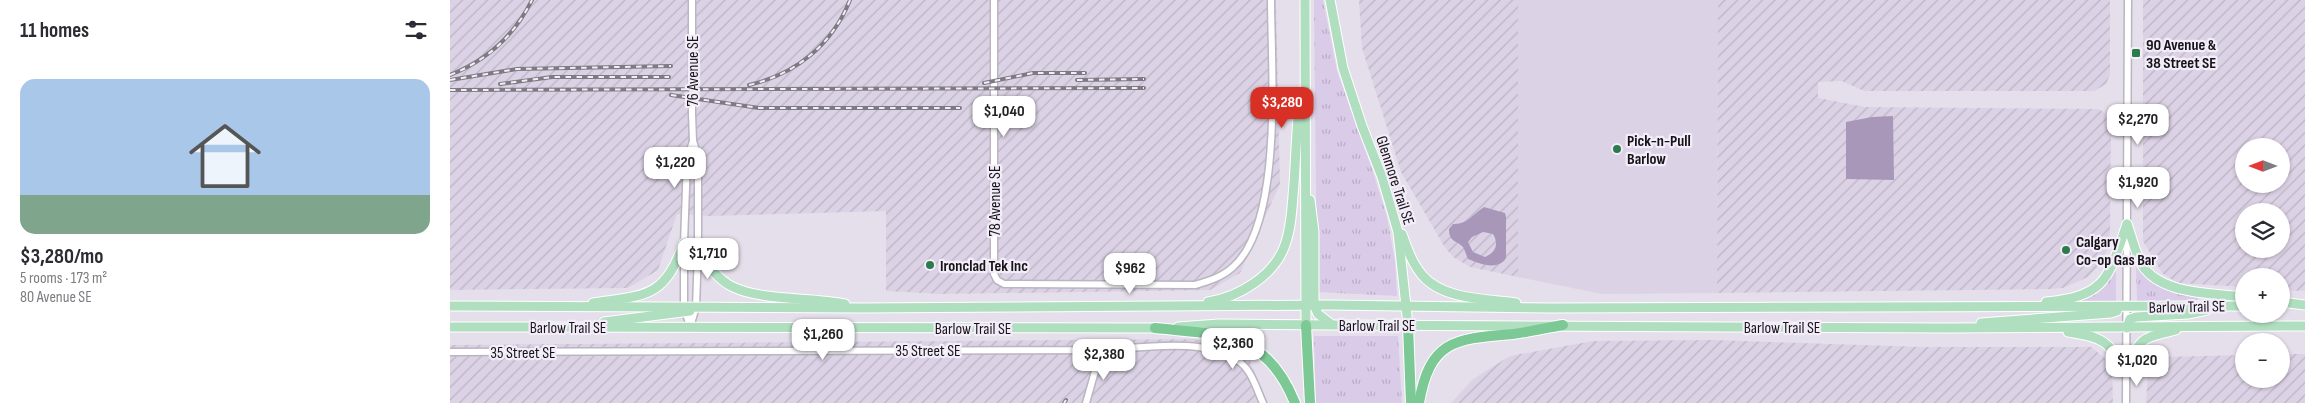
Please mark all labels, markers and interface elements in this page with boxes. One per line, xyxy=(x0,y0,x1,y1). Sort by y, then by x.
icon: filters xyxy=(402,16,430,44)
text: 11 homes xyxy=(20,18,89,43)
street label: 76 Avenue SE xyxy=(684,35,703,107)
place label: 90 Avenue & 38 Street SE xyxy=(2146,36,2217,73)
marker: 90 Avenue & 38 Street SE xyxy=(2130,47,2142,59)
pin: $3,280 xyxy=(1241,86,1323,129)
text: $3,280 xyxy=(1261,93,1303,112)
pin: $1,040 xyxy=(963,96,1045,138)
text: $1,040 xyxy=(983,102,1025,121)
pin: $2,270 xyxy=(2097,104,2179,146)
text: $2,270 xyxy=(2118,110,2158,129)
icon: home xyxy=(180,111,270,201)
place label: Pick-n-Pull Barlow xyxy=(1627,132,1691,169)
street label: Glenmore Trail SE xyxy=(1371,134,1418,227)
north arrow xyxy=(2235,138,2290,192)
map controls xyxy=(2235,138,2290,388)
marker: Pick-n-Pull Barlow xyxy=(1611,143,1623,155)
pin: $1,220 xyxy=(634,146,716,189)
text: $1,220 xyxy=(655,153,695,172)
street label: 78 Avenue SE xyxy=(986,166,1005,237)
pin: $1,920 xyxy=(2097,166,2179,209)
text: $1,920 xyxy=(2118,173,2158,192)
button: layers xyxy=(2235,203,2290,258)
place label: Calgary Co-op Gas Bar xyxy=(2076,233,2156,270)
pin: $1,710 xyxy=(667,238,749,280)
text: $3,280/mo xyxy=(20,244,103,269)
text: $1,710 xyxy=(689,244,727,263)
marker: Calgary Co-op Gas Bar xyxy=(2060,244,2072,256)
pin: $962 xyxy=(1100,252,1160,295)
place label: Ironclad Tek Inc xyxy=(940,257,1028,276)
marker: Ironclad Tek Inc xyxy=(924,259,936,271)
text: $962 xyxy=(1115,259,1145,278)
button: + xyxy=(2235,268,2290,323)
text: 5 rooms · 173 m² xyxy=(20,269,107,288)
text: 80 Avenue SE xyxy=(20,288,92,307)
street label: Barlow Trail SE xyxy=(2148,297,2226,318)
street label: Barlow Trail SE xyxy=(1339,317,1415,336)
pin: $1,260 xyxy=(782,318,864,361)
street label: Barlow Trail SE xyxy=(530,319,606,338)
street label: Barlow Trail SE xyxy=(1744,319,1820,338)
street label: Barlow Trail SE xyxy=(935,320,1011,339)
text: $1,260 xyxy=(803,325,843,344)
pin: $2,360 xyxy=(1192,328,1274,370)
button: − xyxy=(2235,333,2290,388)
text: $2,360 xyxy=(1212,334,1254,353)
pin: $2,380 xyxy=(1063,338,1145,381)
street label: 35 Street SE xyxy=(895,342,961,361)
street label: 35 Street SE xyxy=(490,344,556,363)
pin: $1,020 xyxy=(2096,344,2178,387)
text: $2,380 xyxy=(1083,345,1125,364)
text: $1,020 xyxy=(2117,351,2157,370)

